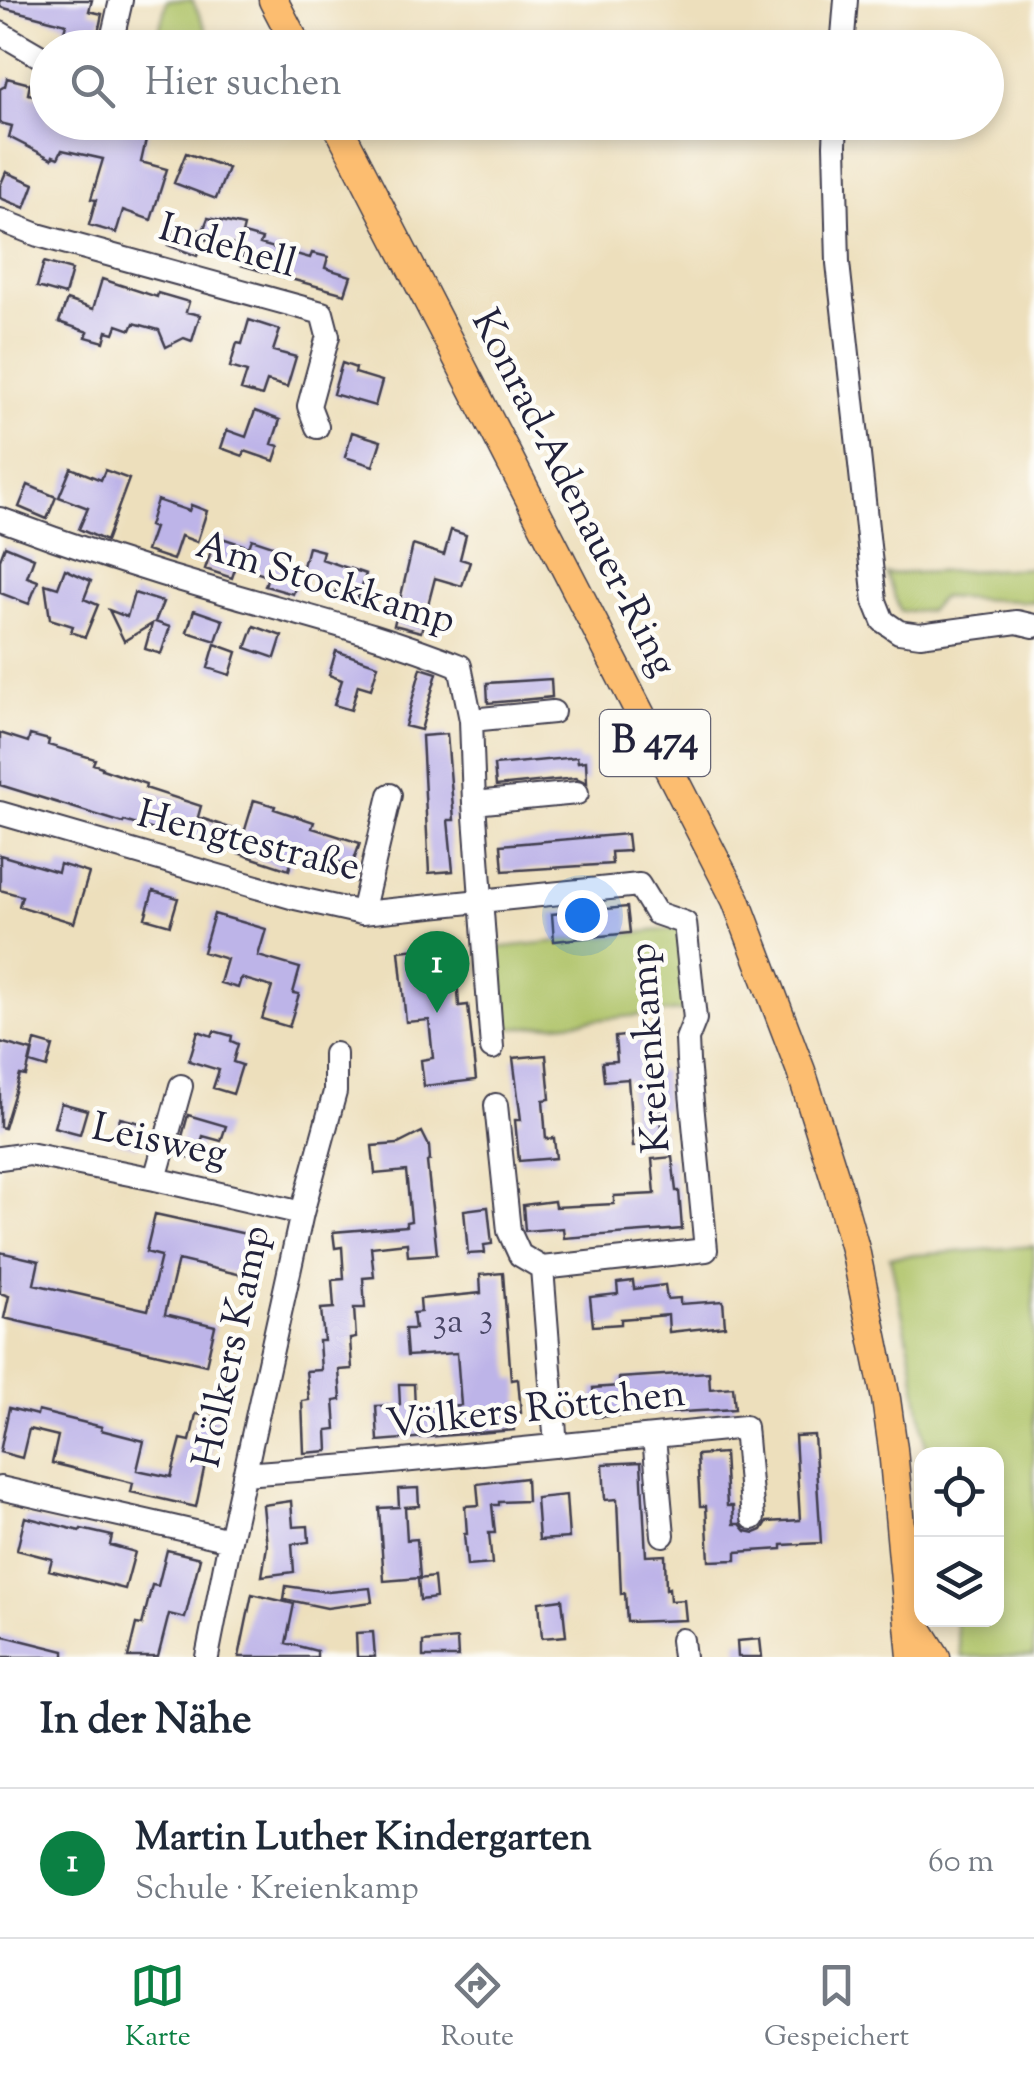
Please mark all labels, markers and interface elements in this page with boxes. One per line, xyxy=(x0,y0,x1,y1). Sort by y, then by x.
search box xyxy=(30,30,1004,140)
icon: search xyxy=(65,58,120,113)
text: Hier suchen xyxy=(145,58,342,112)
street label: Indehell xyxy=(151,201,303,295)
street label: Konrad-Adenauer-Ring xyxy=(455,301,689,687)
street label: Am Stockkamp xyxy=(188,519,462,651)
road number: B 474 xyxy=(600,710,710,776)
street label: Hengtestraße xyxy=(131,788,365,898)
your location xyxy=(557,890,608,941)
pin: 1 xyxy=(404,930,470,1013)
street label: Kreienkamp xyxy=(616,941,688,1155)
street label: Leisweg xyxy=(86,1101,232,1185)
street label: Hölkers Kamp xyxy=(181,1221,287,1473)
house number: 3 xyxy=(479,1293,493,1344)
house number: 3a xyxy=(433,1298,463,1349)
street label: Völkers Röttchen xyxy=(384,1367,688,1455)
map controls xyxy=(914,1447,1004,1627)
button: locate xyxy=(914,1447,1004,1537)
button: layers xyxy=(914,1537,1004,1627)
text: In der Nähe xyxy=(40,1692,252,1752)
text: Martin Luther Kindergarten xyxy=(135,1813,592,1867)
text: 1 xyxy=(67,1840,78,1886)
text: 60 m xyxy=(928,1840,994,1886)
text: Schule · Kreienkamp xyxy=(135,1867,419,1913)
tab: Karte xyxy=(125,1958,191,2058)
tab: Route xyxy=(441,1958,514,2058)
tab: Gespeichert xyxy=(764,1958,909,2058)

